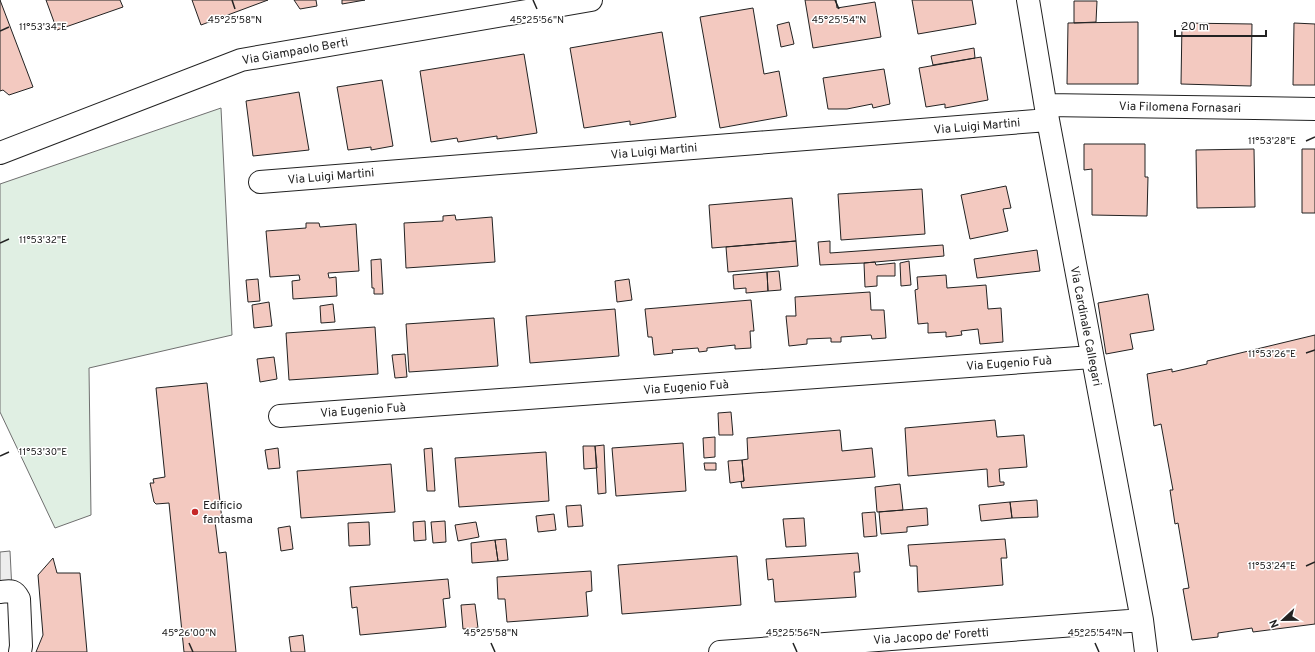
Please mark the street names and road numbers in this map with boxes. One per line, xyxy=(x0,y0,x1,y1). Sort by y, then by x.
street label: Via Giampaolo Berti xyxy=(241,35,350,69)
street label: Via Filomena Fornasari xyxy=(1119,99,1241,117)
street label: Via Luigi Martini xyxy=(933,115,1021,139)
street label: Via Luigi Martini xyxy=(610,140,698,164)
street label: Via Luigi Martini xyxy=(287,165,375,189)
street label: Via Cardinale Callegari xyxy=(1066,265,1105,388)
street label: Via Eugenio Fuà xyxy=(966,353,1052,375)
street label: Via Eugenio Fuà xyxy=(643,377,729,399)
street label: Via Eugenio Fuà xyxy=(320,400,406,422)
street label: Via Jacopo de' Foretti xyxy=(873,625,989,649)

